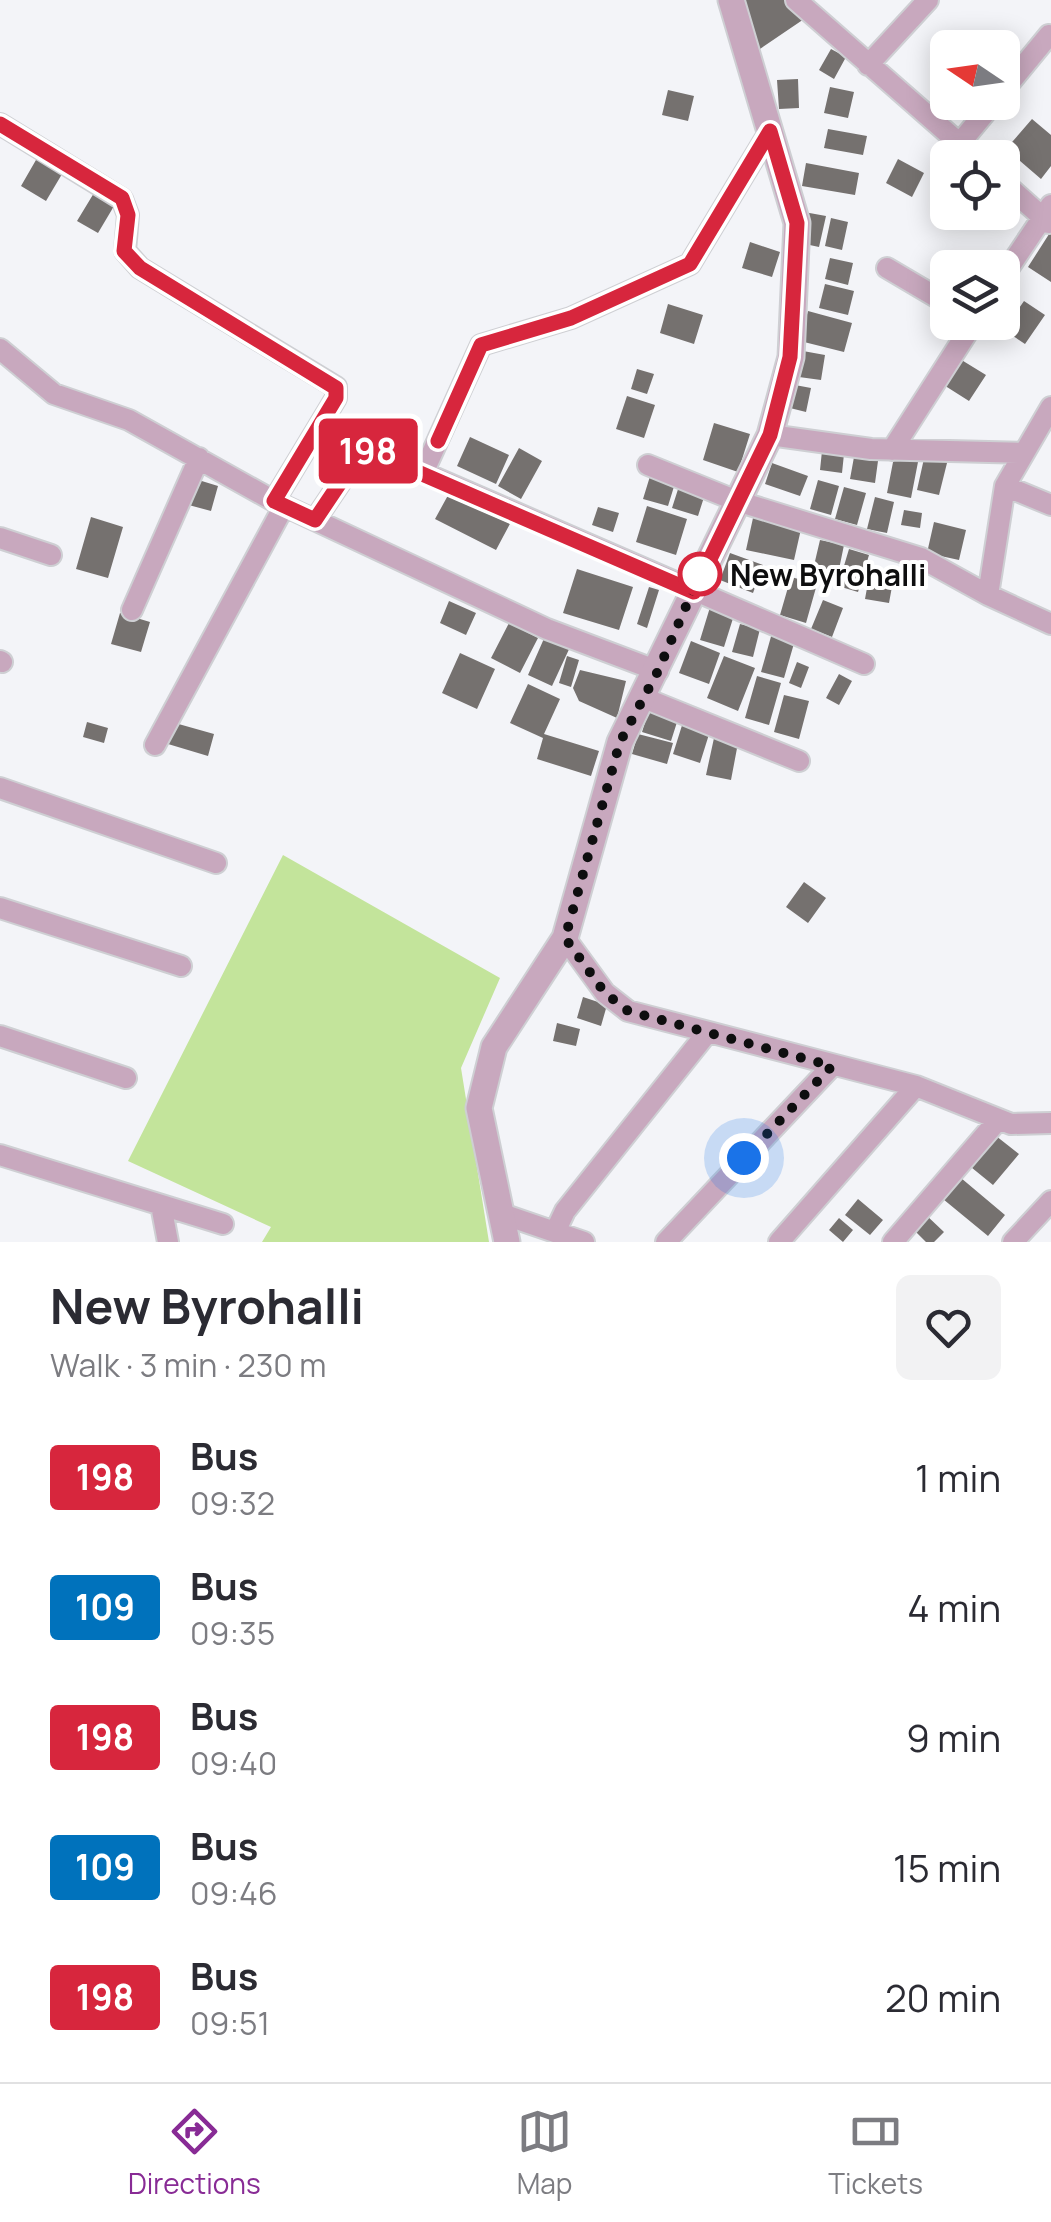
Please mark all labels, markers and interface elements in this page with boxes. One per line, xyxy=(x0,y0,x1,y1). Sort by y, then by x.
north arrow xyxy=(930,30,1020,120)
map controls xyxy=(930,30,1020,340)
button: locate xyxy=(930,140,1020,230)
button: layers xyxy=(930,250,1020,340)
line badge: 198 xyxy=(310,418,426,484)
text: 198 xyxy=(339,427,397,475)
marker: New Byrohalli xyxy=(679,553,721,595)
place label: New Byrohalli xyxy=(730,554,926,595)
your location xyxy=(719,1133,769,1183)
text: New Byrohalli xyxy=(50,1273,364,1338)
button: heart xyxy=(896,1275,1001,1380)
text: Walk · 3 min · 230 m xyxy=(50,1343,326,1387)
text: Bus xyxy=(190,1429,258,1481)
text: 1 min xyxy=(915,1451,1001,1503)
text: 198 xyxy=(76,1453,134,1501)
text: 09:32 xyxy=(190,1481,275,1525)
text: Bus xyxy=(190,1559,258,1611)
text: 4 min xyxy=(907,1581,1001,1633)
text: 109 xyxy=(75,1583,135,1631)
text: 09:35 xyxy=(190,1611,275,1655)
text: Bus xyxy=(190,1689,258,1741)
text: 9 min xyxy=(906,1711,1001,1763)
text: 198 xyxy=(76,1713,134,1761)
text: 09:40 xyxy=(190,1741,277,1785)
text: Bus xyxy=(190,1819,258,1871)
text: 15 min xyxy=(893,1841,1001,1893)
text: 109 xyxy=(75,1843,135,1891)
text: 09:46 xyxy=(190,1871,278,1915)
text: Bus xyxy=(190,1949,258,2001)
text: 20 min xyxy=(885,1971,1001,2023)
text: 198 xyxy=(76,1973,134,2021)
text: 09:51 xyxy=(190,2001,270,2045)
tab: Directions xyxy=(128,2104,261,2202)
tab: Map xyxy=(517,2104,572,2202)
tab: Tickets xyxy=(828,2104,923,2202)

